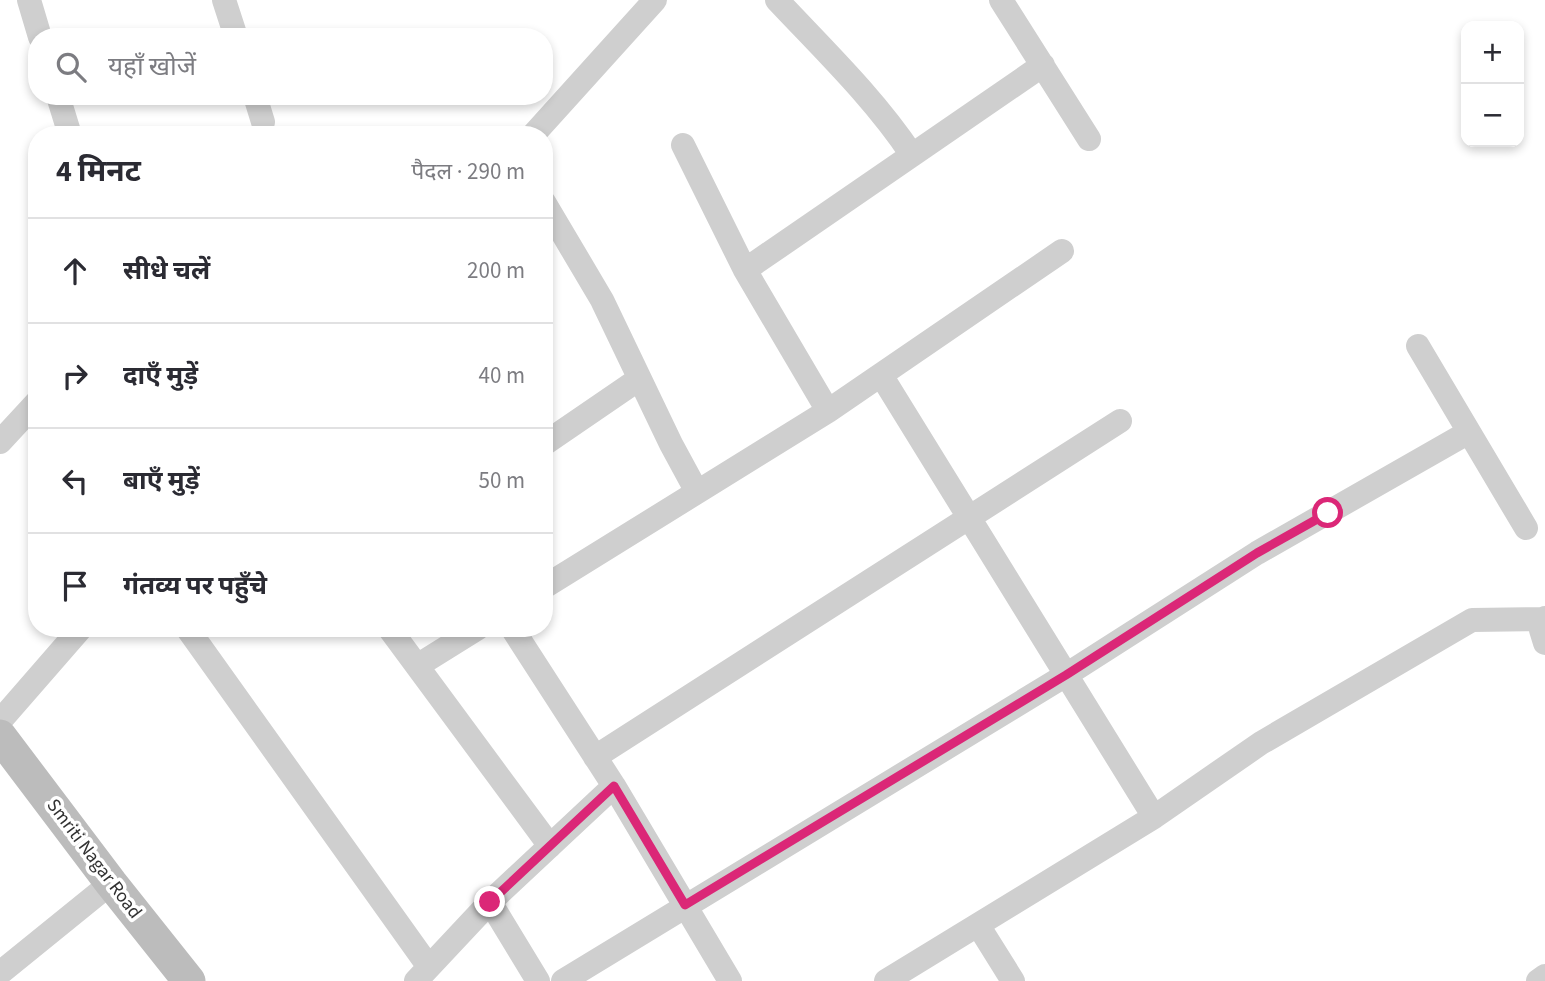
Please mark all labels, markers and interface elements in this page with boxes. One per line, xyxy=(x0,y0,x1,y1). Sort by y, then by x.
map controls xyxy=(1461,21,1524,147)
button: + xyxy=(1461,21,1524,84)
search box xyxy=(28,28,553,105)
icon: search xyxy=(52,48,90,86)
text: यहाँ खोजें xyxy=(108,48,196,85)
button: − xyxy=(1461,84,1524,147)
text: 4 मिनट xyxy=(56,150,141,193)
text: पैदल · 290 m xyxy=(411,155,525,188)
icon: ahead xyxy=(56,252,94,290)
text: सीधे चलें xyxy=(123,252,210,289)
text: 200 m xyxy=(467,254,525,287)
icon: right xyxy=(56,357,94,395)
text: दाएँ मुड़ें xyxy=(123,357,198,394)
text: 40 m xyxy=(478,359,525,392)
icon: left xyxy=(56,462,94,500)
text: बाएँ मुड़ें xyxy=(123,462,200,499)
text: 50 m xyxy=(478,464,525,497)
route start xyxy=(1312,497,1343,528)
icon: arrive xyxy=(56,567,94,605)
text: गंतव्य पर पहुँचे xyxy=(123,567,267,604)
street label: Smriti Nagar Road xyxy=(40,793,148,925)
route end xyxy=(474,886,505,917)

